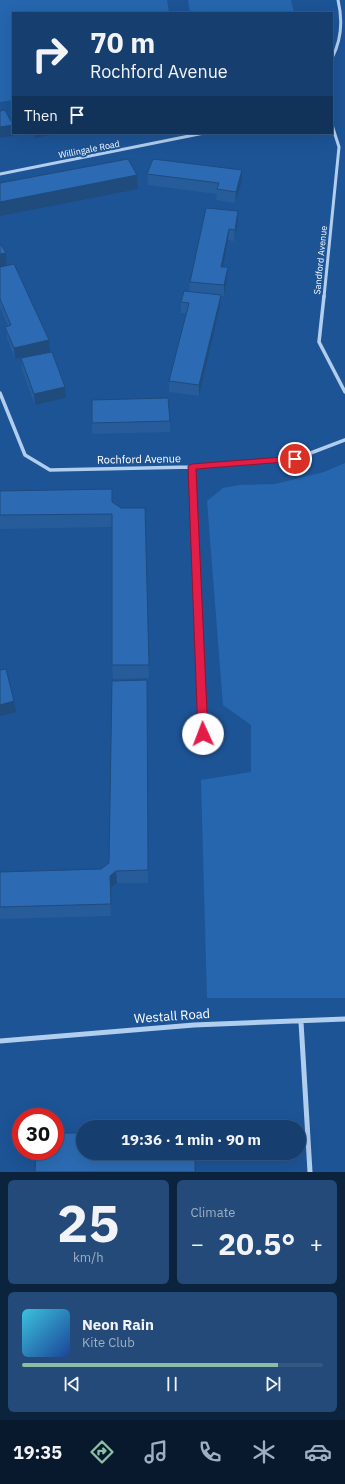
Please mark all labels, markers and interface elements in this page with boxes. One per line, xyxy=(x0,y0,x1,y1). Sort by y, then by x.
text: 70 m xyxy=(90,24,155,61)
icon: right xyxy=(24,28,76,80)
text: Rochford Avenue xyxy=(90,60,228,83)
icon: arrive xyxy=(66,104,88,126)
text: Then xyxy=(24,106,58,125)
street label: Willingale Road xyxy=(57,138,121,160)
street label: Sandford Avenue xyxy=(311,225,329,295)
pin xyxy=(278,442,312,476)
icon: arrive xyxy=(284,448,306,470)
street label: Rochford Avenue xyxy=(97,451,181,467)
position arrow xyxy=(182,713,224,755)
street label: Westall Road xyxy=(133,1005,211,1027)
speed limit sign: 30 xyxy=(12,1108,64,1160)
text: 19:36 · 1 min · 90 m xyxy=(121,1130,261,1149)
text: 25 xyxy=(57,1189,119,1256)
text: Climate xyxy=(191,1204,235,1221)
text: 20.5° xyxy=(218,1224,295,1263)
text: − xyxy=(191,1229,204,1258)
text: + xyxy=(310,1229,323,1258)
text: km/h xyxy=(73,1249,104,1266)
text: Neon Rain xyxy=(82,1315,154,1334)
text: Kite Club xyxy=(82,1334,135,1351)
icon: previous xyxy=(61,1373,83,1395)
icon: pause xyxy=(161,1373,183,1395)
icon: next xyxy=(262,1373,284,1395)
icon: directions xyxy=(88,1438,116,1466)
icon: music xyxy=(142,1438,170,1466)
icon: phone xyxy=(196,1438,224,1466)
icon: climate xyxy=(250,1438,278,1466)
icon: car xyxy=(304,1438,332,1466)
text: 19:35 xyxy=(13,1441,62,1464)

